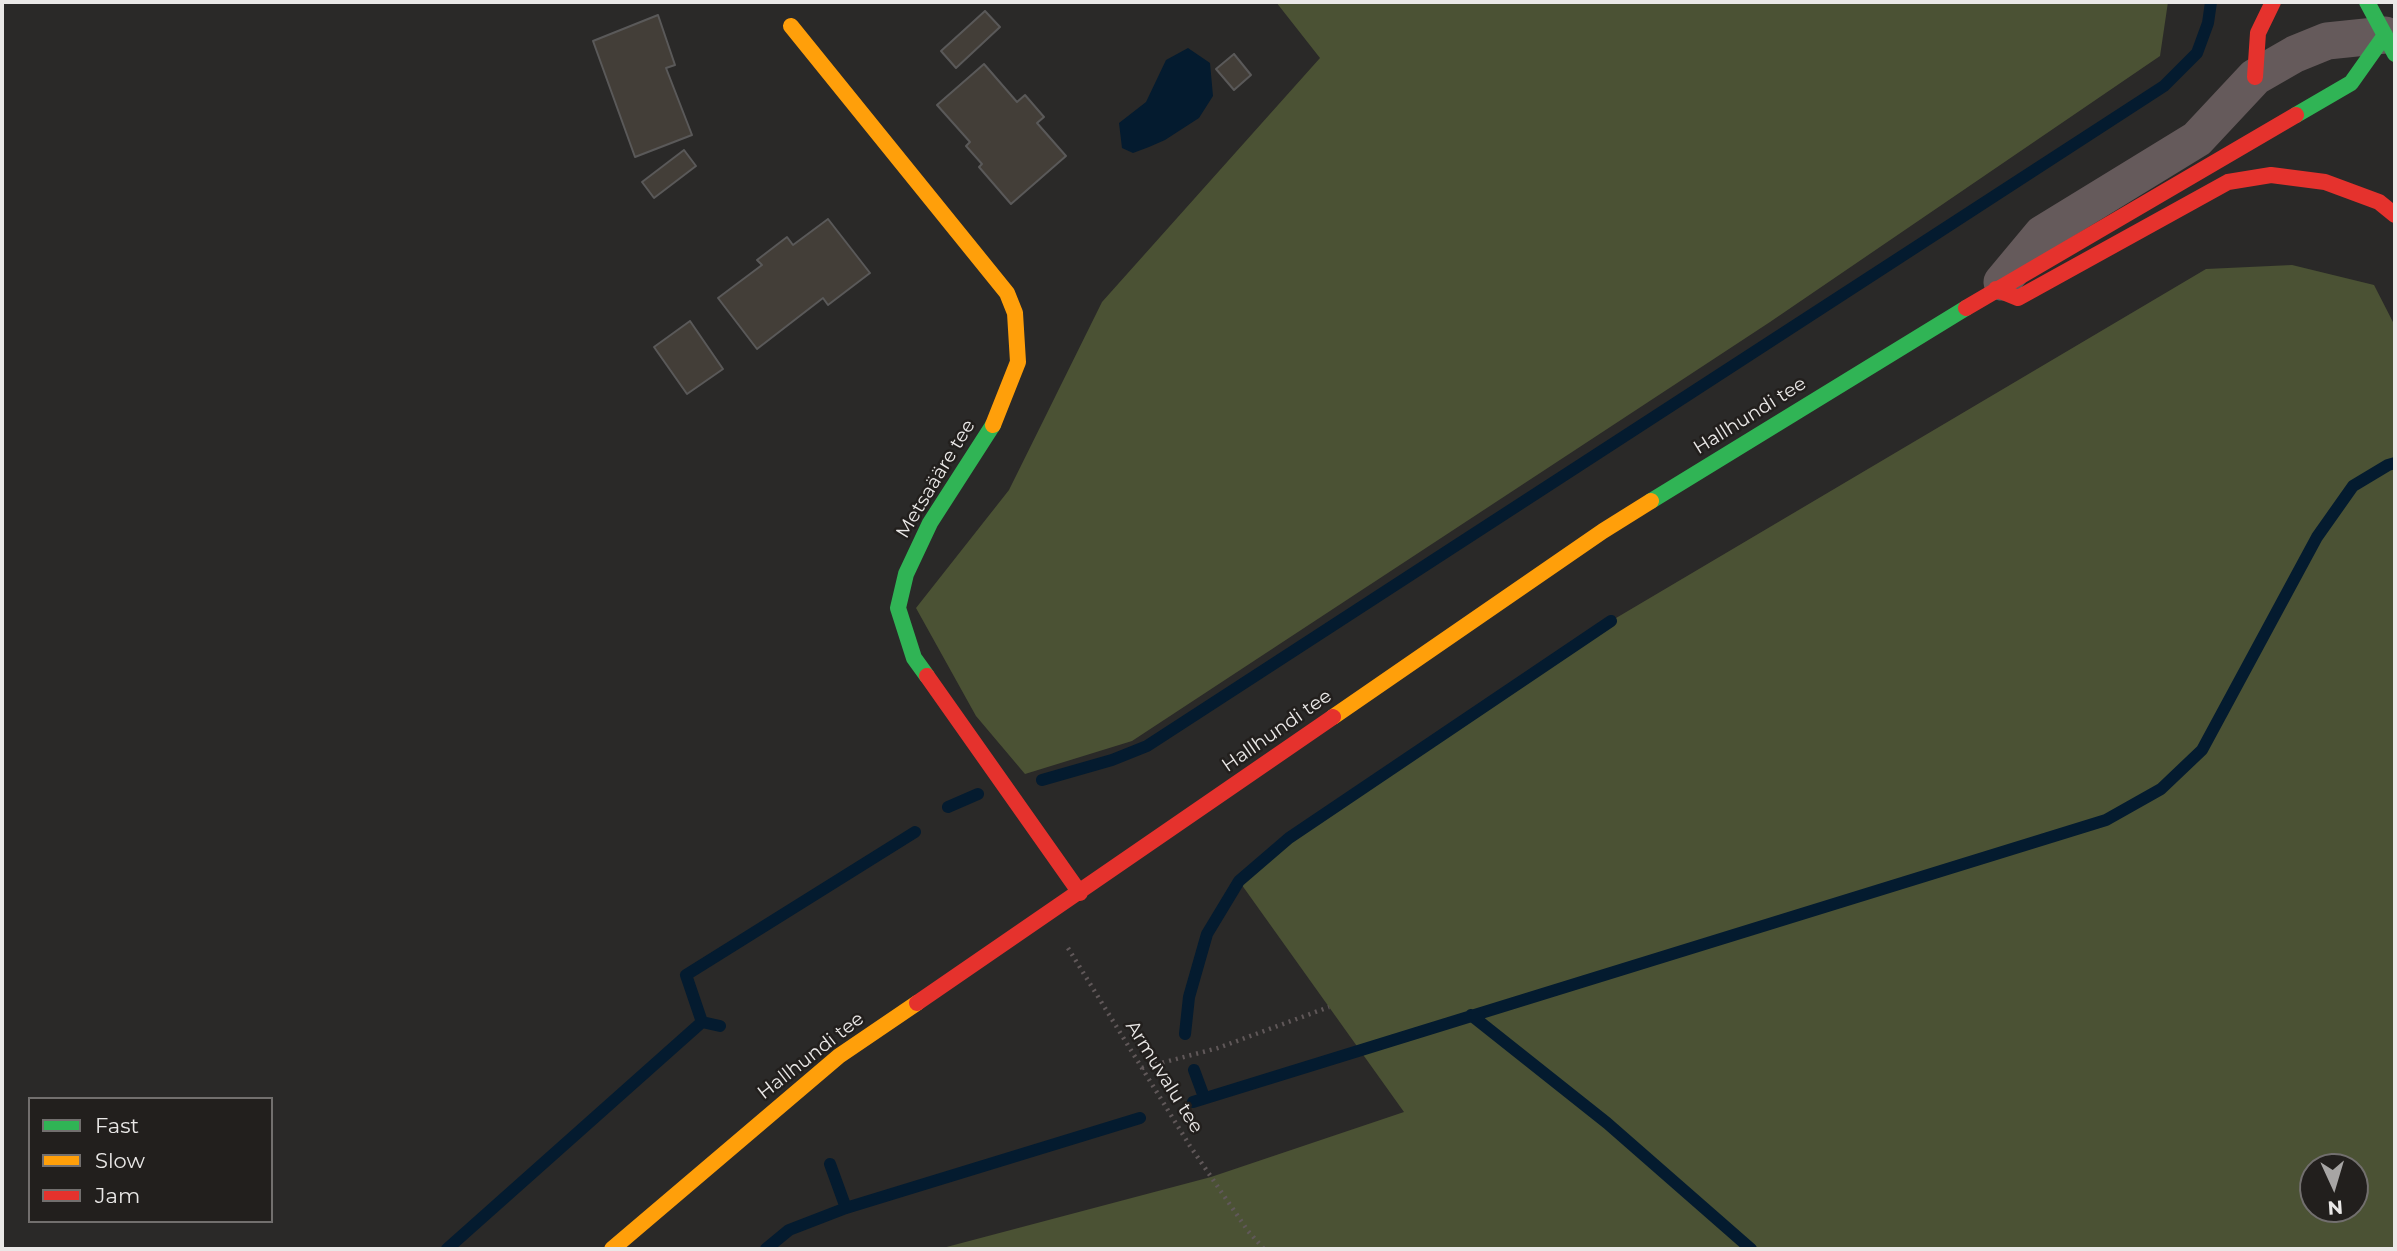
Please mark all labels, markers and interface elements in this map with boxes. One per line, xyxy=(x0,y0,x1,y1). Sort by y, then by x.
street label: Hallhundi tee xyxy=(1689,372,1811,460)
street label: Metsaääre tee xyxy=(892,416,980,542)
street label: Hallhundi tee xyxy=(1218,685,1336,777)
street label: Hallhundi tee xyxy=(753,1007,869,1105)
street label: Armuvalu tee xyxy=(1120,1017,1208,1137)
legend xyxy=(28,1097,273,1223)
text: Fast xyxy=(95,1113,139,1138)
text: Slow xyxy=(95,1148,145,1173)
north arrow xyxy=(2299,1153,2369,1223)
text: Jam xyxy=(95,1183,140,1208)
text: N xyxy=(2327,1195,2344,1219)

